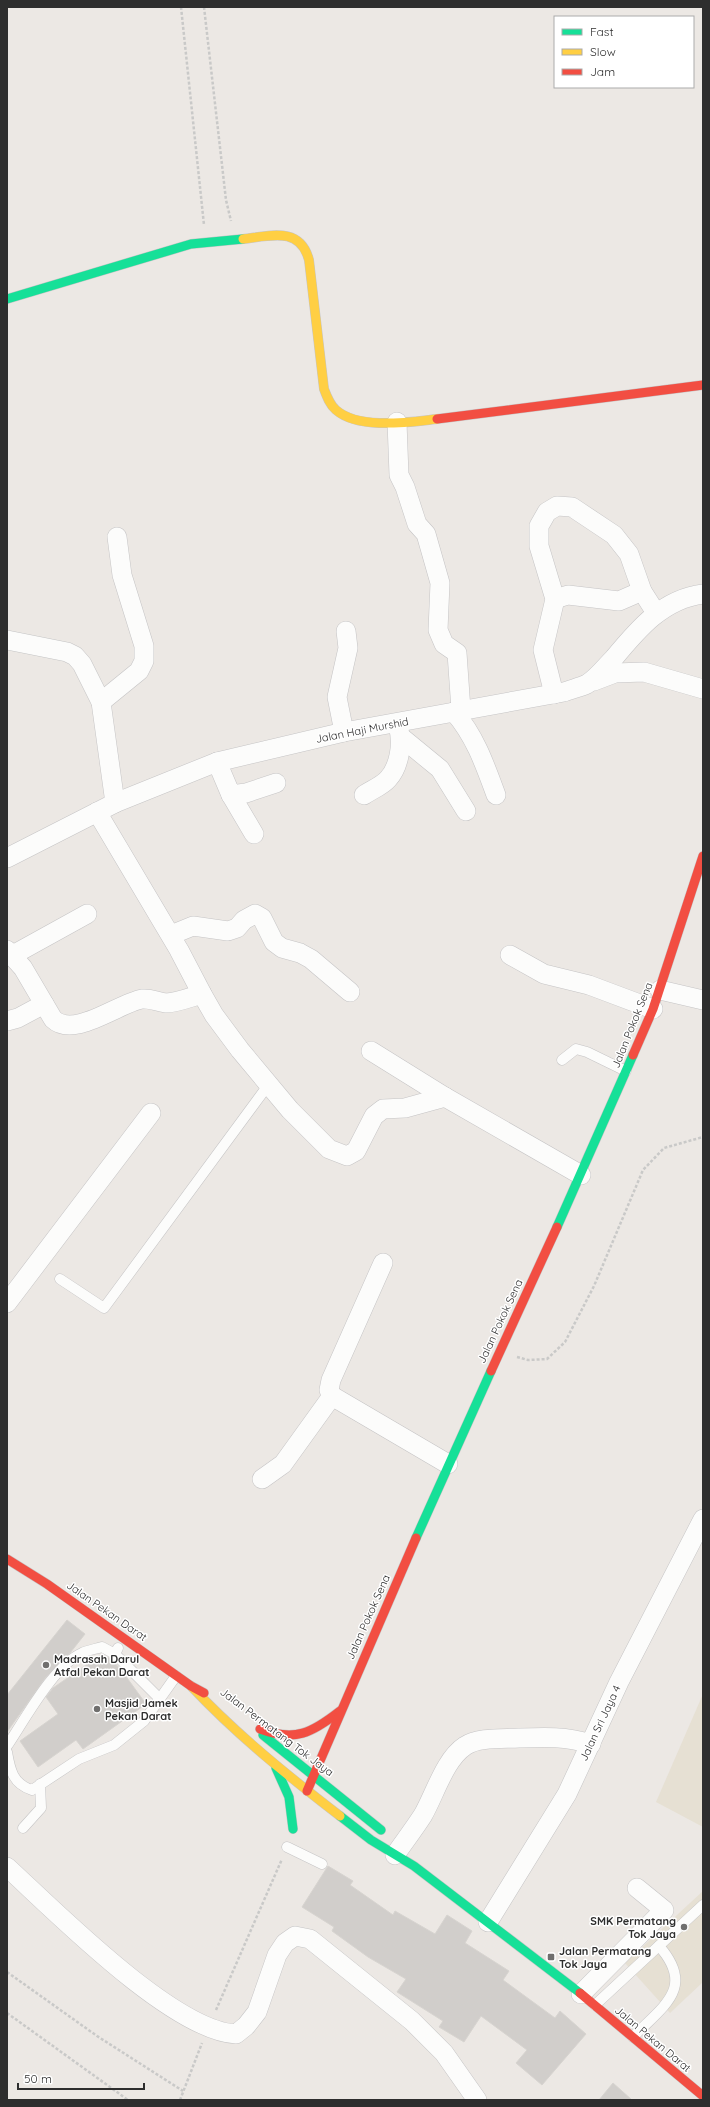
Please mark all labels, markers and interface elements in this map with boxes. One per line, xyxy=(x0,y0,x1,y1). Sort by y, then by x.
legend xyxy=(554,16,694,88)
text: Fast xyxy=(590,24,614,39)
text: Slow xyxy=(590,44,616,59)
text: Jam xyxy=(590,64,615,79)
street label: Jalan Haji Murshid xyxy=(314,714,410,746)
street label: Jalan Pokok Sena xyxy=(608,980,656,1070)
street label: Jalan Pokok Sena xyxy=(474,1277,526,1365)
street label: Jalan Pokok Sena xyxy=(343,1572,393,1662)
street label: Jalan Pekan Darat xyxy=(64,1578,150,1644)
place label: Madrasah Darul Atfal Pekan Darat xyxy=(54,1652,150,1679)
marker: Madrasah Darul Atfal Pekan Darat xyxy=(41,1660,51,1670)
street label: Jalan Sri Jaya 4 xyxy=(576,1683,624,1763)
street label: Jalan Permatang Tok Jaya xyxy=(217,1685,337,1779)
place label: Masjid Jamek Pekan Darat xyxy=(105,1696,178,1723)
marker: Masjid Jamek Pekan Darat xyxy=(92,1704,102,1714)
place label: SMK Permatang Tok Jaya xyxy=(590,1914,676,1941)
marker: SMK Permatang Tok Jaya xyxy=(679,1922,689,1932)
place label: Jalan Permatang Tok Jaya xyxy=(559,1944,651,1971)
marker: Jalan Permatang Tok Jaya xyxy=(546,1952,556,1962)
street label: Jalan Pekan Darat xyxy=(612,2003,694,2075)
scale bar xyxy=(18,2065,144,2091)
text: 50 m xyxy=(24,2071,52,2086)

